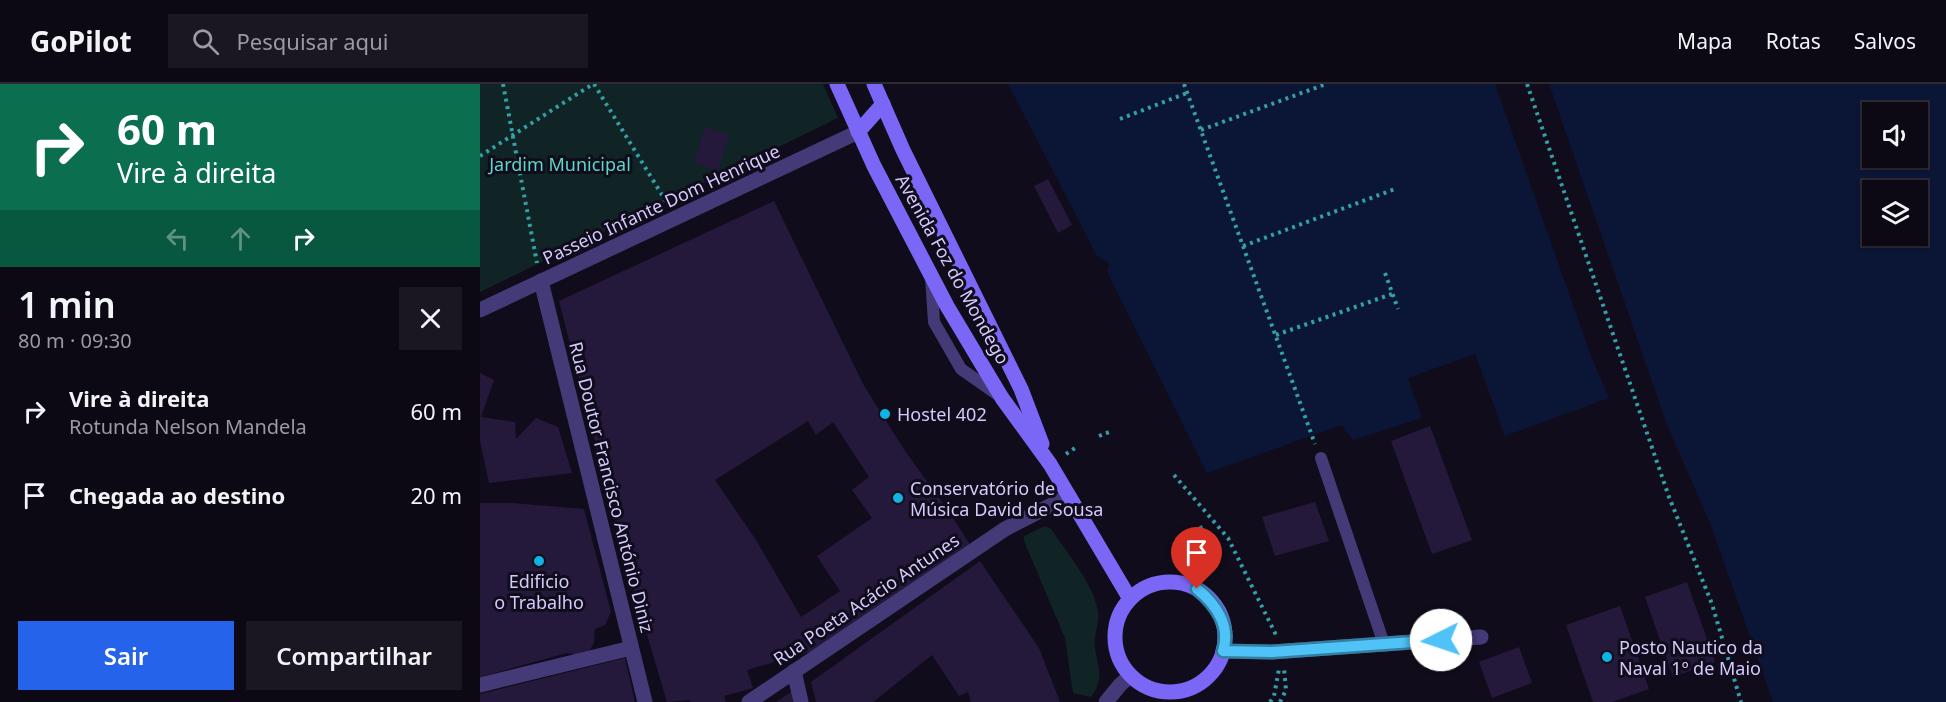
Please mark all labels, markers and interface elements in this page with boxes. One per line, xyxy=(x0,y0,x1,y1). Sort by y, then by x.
search box xyxy=(168,14,588,68)
text: GoPilot xyxy=(30,22,132,60)
icon: search xyxy=(189,25,222,58)
text: Pesquisar aqui xyxy=(237,26,388,56)
text: Mapa xyxy=(1677,27,1733,55)
text: Rotas xyxy=(1766,27,1821,55)
text: Salvos xyxy=(1854,27,1916,55)
text: 60 m xyxy=(117,100,217,157)
map controls xyxy=(1862,102,1928,246)
button: sound xyxy=(1862,102,1928,168)
icon: right xyxy=(18,108,96,186)
street label: Passeio Infante Dom Henrique xyxy=(538,138,784,270)
park label: Jardim Municipal xyxy=(487,152,631,176)
text: Vire à direita xyxy=(117,154,276,191)
street label: Avenida Foz do Mondego xyxy=(891,170,1015,368)
button: layers xyxy=(1862,180,1928,246)
icon: left xyxy=(161,222,194,255)
icon: ahead xyxy=(224,222,257,255)
icon: right xyxy=(287,222,320,255)
text: 1 min xyxy=(18,280,116,329)
button: close xyxy=(399,287,462,350)
text: 80 m · 09:30 xyxy=(18,327,132,354)
street label: Rua Doutor Francisco António Diniz xyxy=(564,339,660,635)
text: Vire à direita xyxy=(69,383,209,413)
icon: right xyxy=(18,395,51,428)
text: 60 m xyxy=(411,396,462,426)
place label: Hostel 402 xyxy=(897,402,987,426)
marker: Hostel 402 xyxy=(878,407,892,421)
text: Rotunda Nelson Mandela xyxy=(69,413,307,440)
place label: Conservatório de Música David de Sousa xyxy=(910,476,1103,521)
icon: arrive xyxy=(18,479,51,512)
text: Chegada ao destino xyxy=(69,480,285,510)
text: 20 m xyxy=(411,480,462,510)
marker: Conservatório de Música David de Sousa xyxy=(891,491,905,505)
pin xyxy=(1171,527,1222,589)
street label: Rua Poeta Acácio Antunes xyxy=(768,528,964,670)
icon: arrive xyxy=(1180,536,1213,569)
marker: Edificio o Trabalho xyxy=(532,554,546,568)
place label: Edificio o Trabalho xyxy=(494,569,584,614)
position arrow xyxy=(1409,608,1473,672)
button: Sair xyxy=(18,621,234,690)
button: Compartilhar xyxy=(246,621,462,690)
place label: Posto Nautico da Naval 1º de Maio xyxy=(1619,635,1763,680)
marker: Posto Nautico da Naval 1º de Maio xyxy=(1600,650,1614,664)

